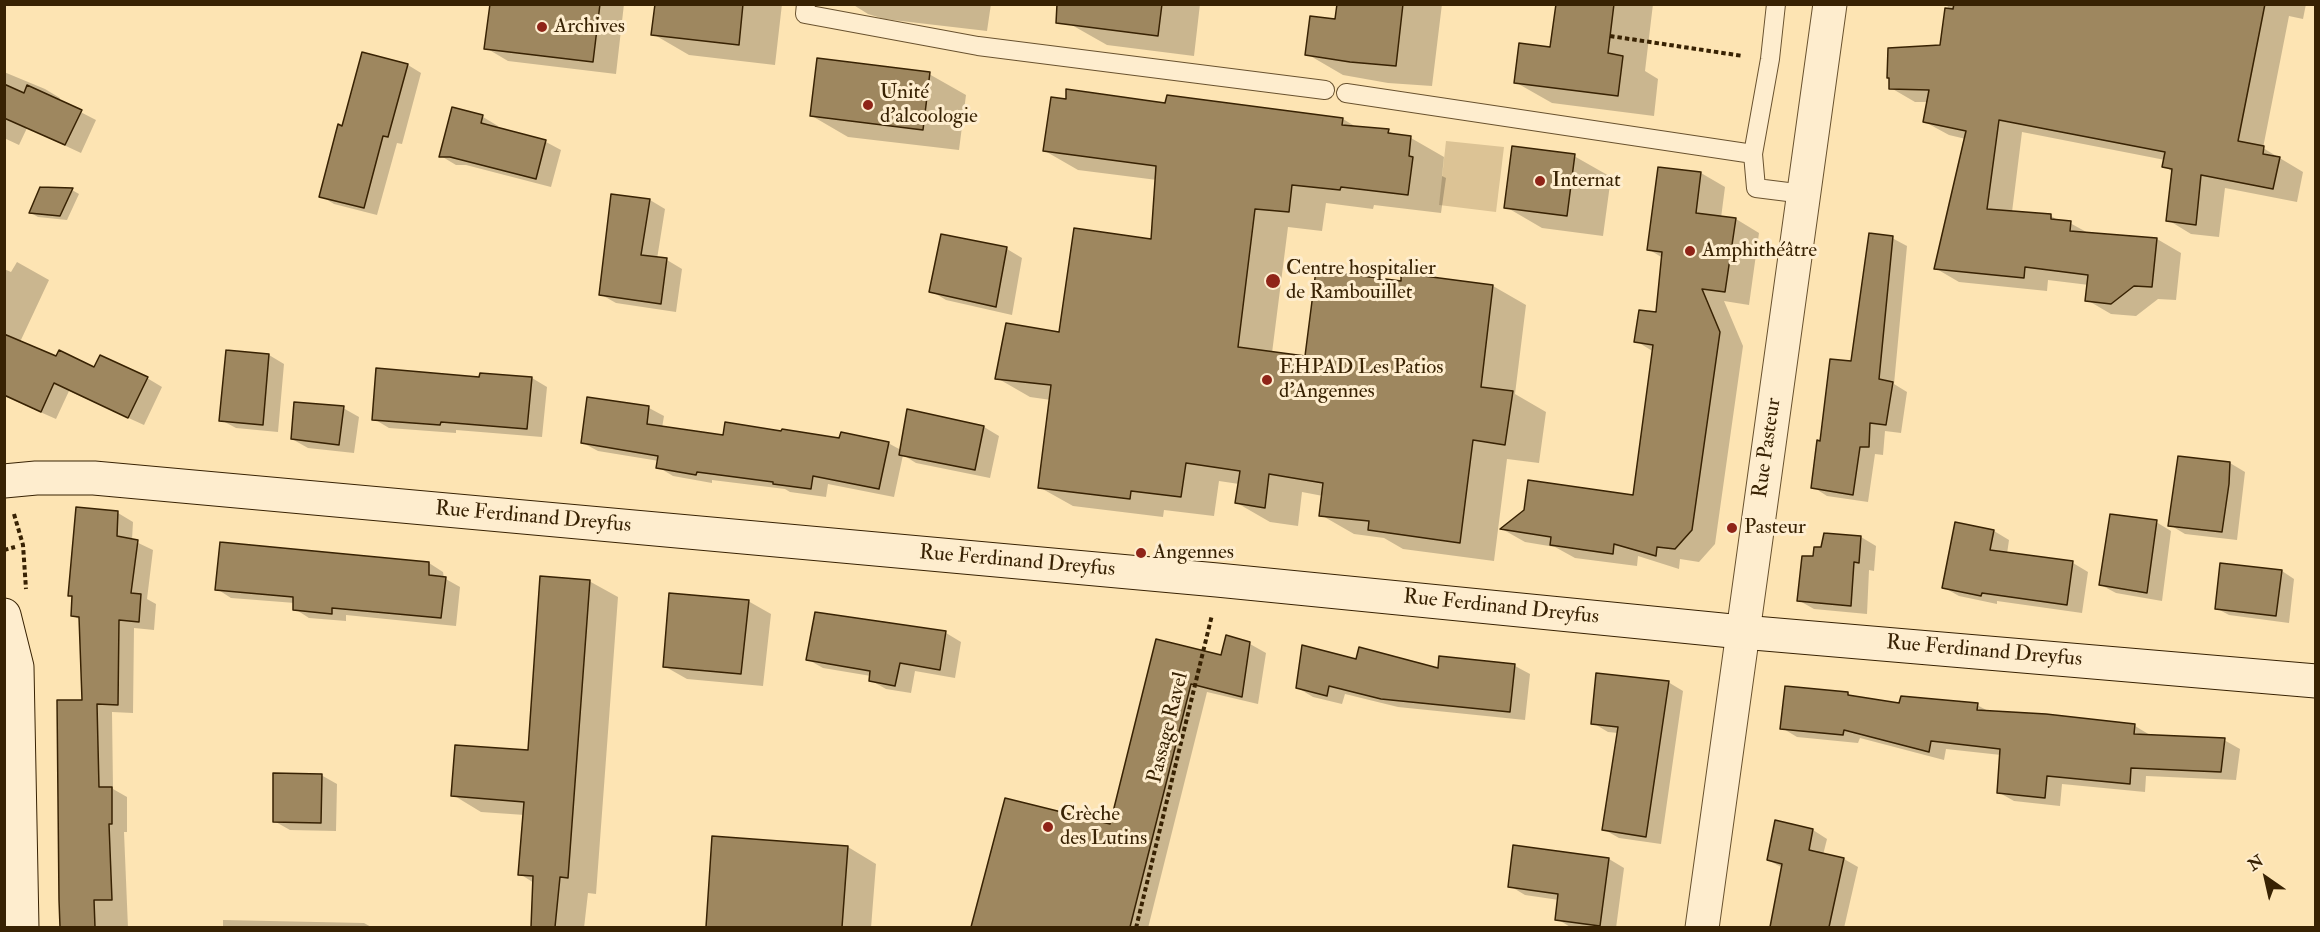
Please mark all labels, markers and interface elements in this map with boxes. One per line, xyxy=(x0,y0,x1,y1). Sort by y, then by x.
place label: Archives xyxy=(554,14,625,40)
marker: Archives xyxy=(535,20,549,34)
place label: Unité d'alcoologie xyxy=(880,80,978,130)
marker: Unité d'alcoologie xyxy=(861,98,875,112)
place label: Internat xyxy=(1552,168,1621,194)
marker: Internat xyxy=(1533,174,1547,188)
place label: Amphithéâtre xyxy=(1702,238,1817,264)
marker: Amphithéâtre xyxy=(1683,244,1697,258)
place label: Centre hospitalier de Rambouillet xyxy=(1286,256,1436,306)
marker: Centre hospitalier de Rambouillet xyxy=(1264,272,1282,290)
place label: EHPAD Les Patios d'Angennes xyxy=(1279,355,1443,405)
marker: EHPAD Les Patios d'Angennes xyxy=(1260,373,1274,387)
street label: Rue Pasteur xyxy=(1749,396,1787,500)
street label: Rue Ferdinand Dreyfus xyxy=(434,497,632,539)
place label: Pasteur xyxy=(1744,515,1806,541)
marker: Pasteur xyxy=(1725,521,1739,535)
place label: Angennes xyxy=(1153,540,1234,566)
street label: Rue Ferdinand Dreyfus xyxy=(918,541,1116,583)
marker: Angennes xyxy=(1134,546,1148,560)
street label: Rue Ferdinand Dreyfus xyxy=(1402,585,1600,631)
street label: Rue Ferdinand Dreyfus xyxy=(1885,631,2083,673)
street label: Passage Ravel xyxy=(1143,670,1195,786)
place label: Crèche des Lutins xyxy=(1060,802,1147,852)
marker: Crèche des Lutins xyxy=(1041,820,1055,834)
north arrow xyxy=(2236,848,2296,908)
text: N xyxy=(2244,851,2267,875)

